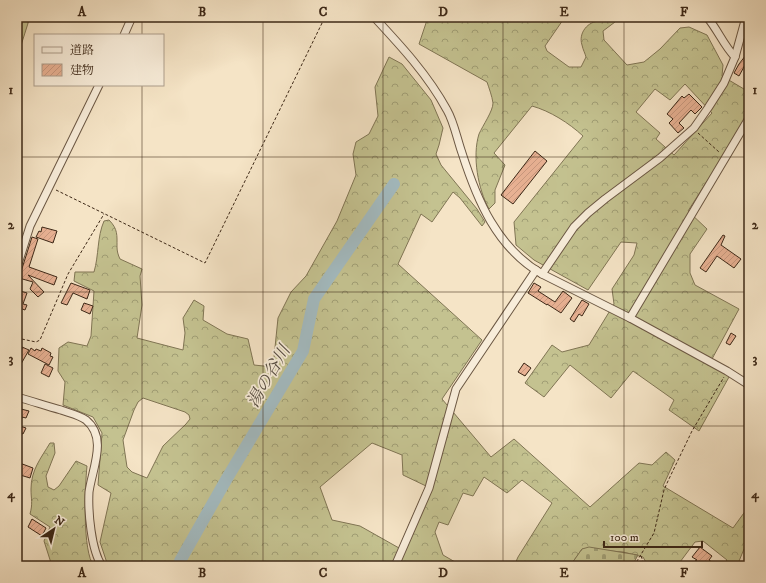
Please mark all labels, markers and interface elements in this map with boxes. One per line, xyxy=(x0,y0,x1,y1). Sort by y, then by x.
text: A xyxy=(77,4,87,20)
text: B xyxy=(198,4,206,20)
text: C xyxy=(319,4,328,20)
text: D xyxy=(438,4,448,20)
text: E xyxy=(559,4,569,20)
text: F xyxy=(680,4,689,20)
legend xyxy=(34,34,164,86)
text: 道路 xyxy=(70,43,94,58)
text: 建物 xyxy=(70,63,94,78)
text: 1 xyxy=(9,82,14,98)
text: 1 xyxy=(753,82,758,98)
text: 2 xyxy=(8,217,15,233)
text: 2 xyxy=(752,217,759,233)
water label: 湯の谷川 xyxy=(242,340,296,411)
text: 3 xyxy=(9,351,14,367)
text: 3 xyxy=(753,351,758,367)
text: 4 xyxy=(6,486,15,503)
text: 4 xyxy=(750,486,759,503)
north arrow xyxy=(34,509,74,549)
text: N xyxy=(51,513,67,530)
scale bar xyxy=(604,523,702,549)
text: 100 m xyxy=(610,530,639,545)
text: A xyxy=(77,565,87,581)
text: B xyxy=(198,565,206,581)
text: C xyxy=(319,565,328,581)
text: D xyxy=(438,565,448,581)
text: E xyxy=(559,565,569,581)
text: F xyxy=(680,565,689,581)

